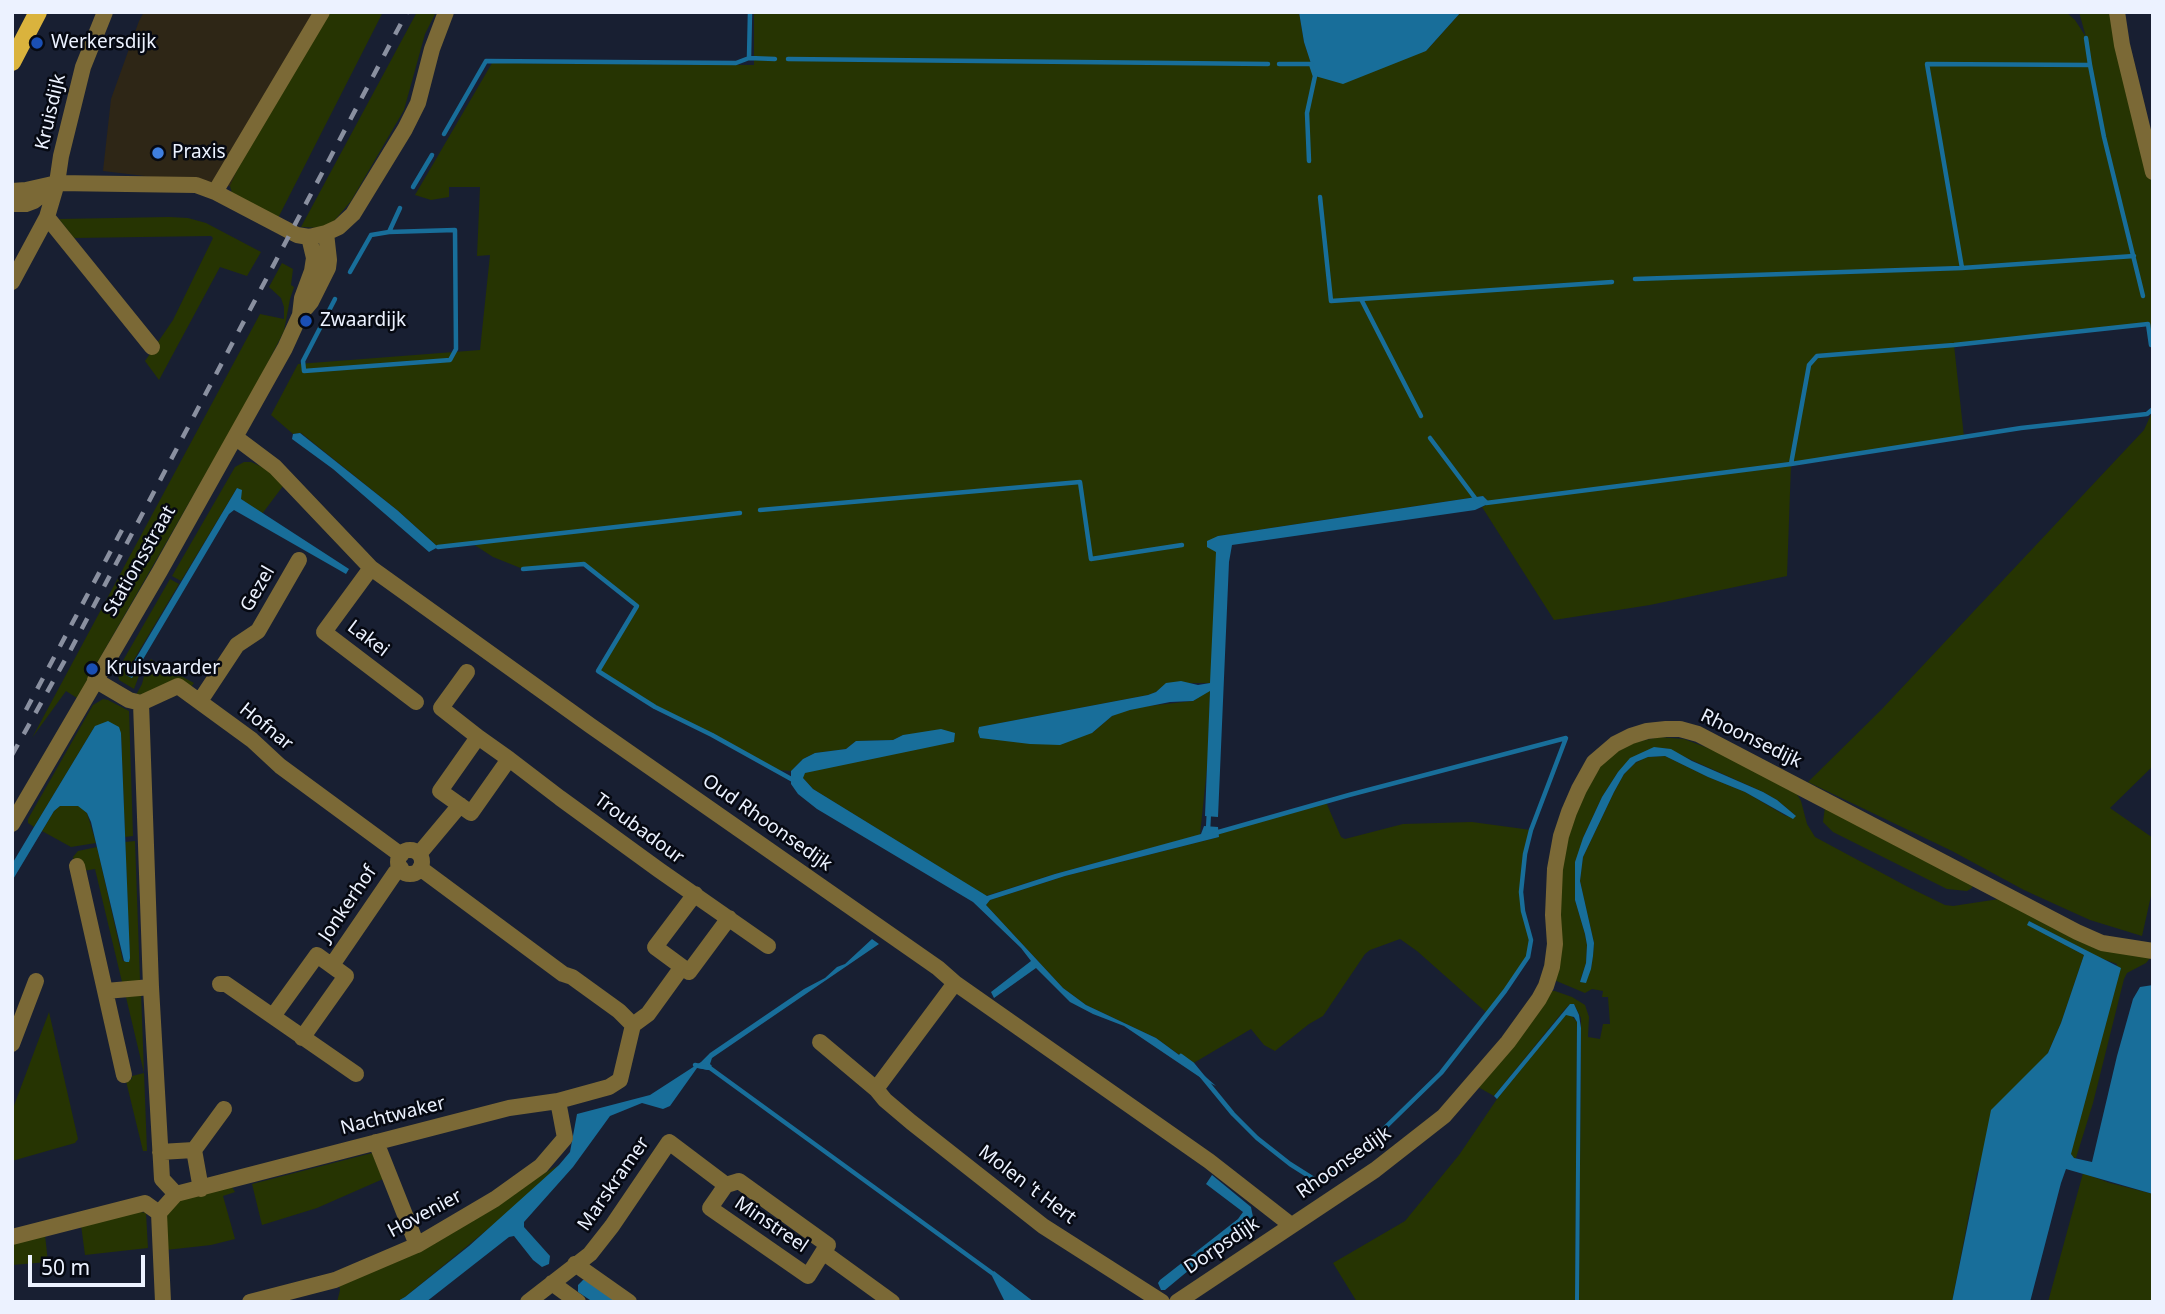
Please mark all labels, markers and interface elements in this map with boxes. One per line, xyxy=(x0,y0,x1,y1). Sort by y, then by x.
place label: Werkersdijk xyxy=(51,32,156,54)
marker: Werkersdijk xyxy=(29,35,45,51)
street label: Kruisdijk xyxy=(31,72,71,152)
place label: Praxis xyxy=(172,142,226,164)
marker: Praxis xyxy=(150,145,166,161)
place label: Zwaardijk xyxy=(320,310,406,332)
marker: Zwaardijk xyxy=(298,313,314,329)
street label: Stationsstraat xyxy=(99,502,181,620)
street label: Gezel xyxy=(236,562,280,616)
street label: Lakei xyxy=(343,616,393,662)
place label: Kruisvaarder xyxy=(106,658,220,680)
marker: Kruisvaarder xyxy=(84,661,100,677)
street label: Hofnar xyxy=(235,699,297,755)
street label: Rhoonsedijk xyxy=(1697,705,1805,773)
street label: Oud Rhoonsedijk xyxy=(698,770,836,876)
street label: Troubadour xyxy=(590,789,688,869)
street label: Jonkerhof xyxy=(314,862,382,946)
street label: Nachtwaker xyxy=(338,1092,448,1140)
street label: Rhoonsedijk xyxy=(1293,1122,1395,1204)
street label: Marskramer xyxy=(573,1133,655,1235)
street label: Molen 't Hert xyxy=(974,1141,1080,1229)
street label: Hovenier xyxy=(384,1185,466,1243)
street label: Minstreel xyxy=(730,1192,812,1258)
street label: Dorpsdijk xyxy=(1180,1213,1264,1279)
scale bar xyxy=(32,1240,149,1284)
text: 50 m xyxy=(41,1253,90,1281)

